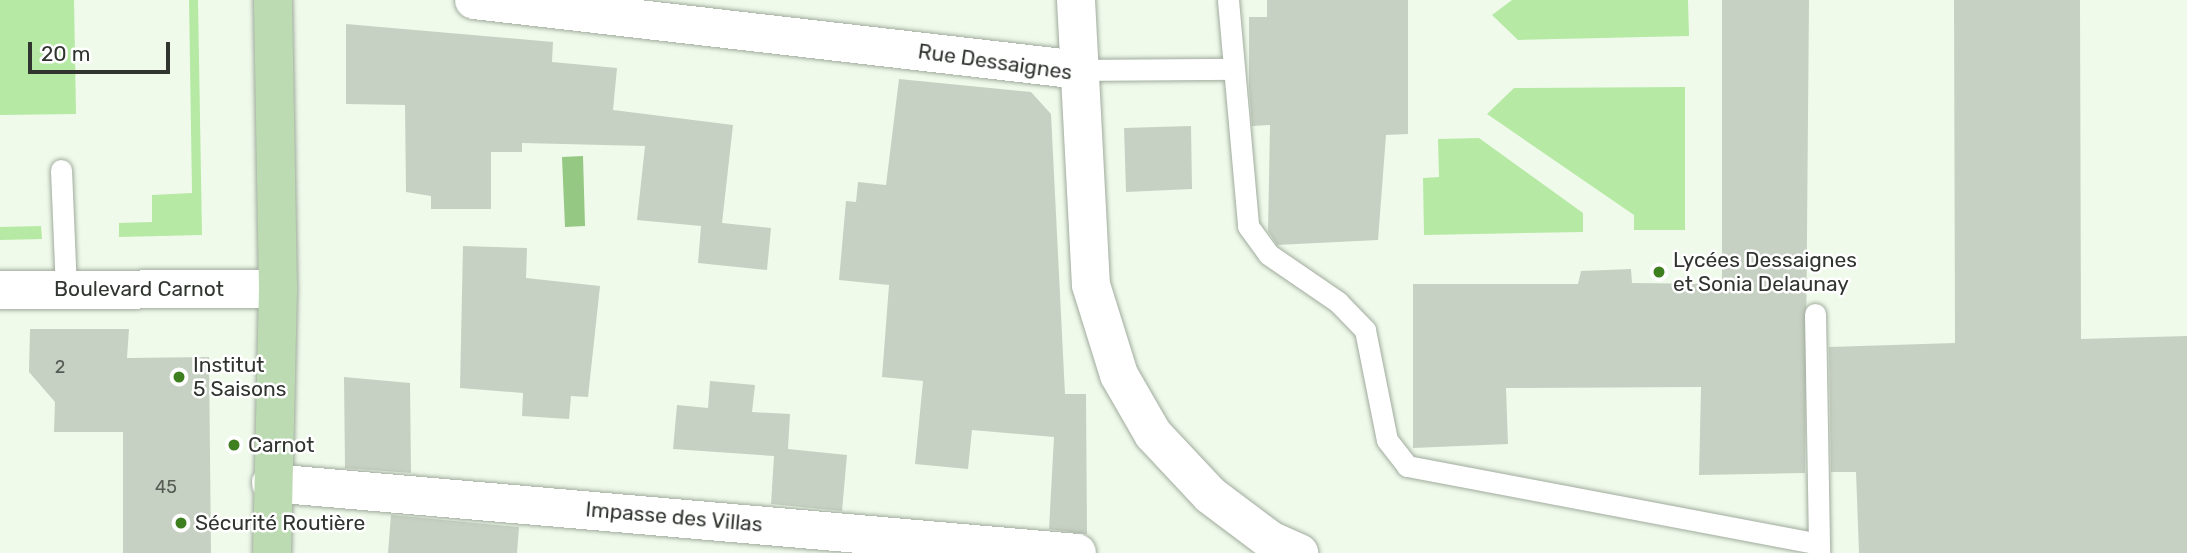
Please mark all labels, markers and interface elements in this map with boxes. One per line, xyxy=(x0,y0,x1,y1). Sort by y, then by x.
scale bar xyxy=(32,28,173,72)
street label: Rue Dessaignes xyxy=(916,39,1074,85)
text: 20 m xyxy=(41,41,90,66)
place label: Lycées Dessaignes et Sonia Delaunay xyxy=(1673,247,1857,297)
marker: Lycées Dessaignes et Sonia Delaunay xyxy=(1651,264,1667,280)
street label: Boulevard Carnot xyxy=(54,276,224,302)
place label: Institut 5 Saisons xyxy=(193,352,287,402)
house number: 2 xyxy=(55,356,65,378)
marker: Institut 5 Saisons xyxy=(171,369,187,385)
place label: Carnot xyxy=(248,432,314,458)
marker: Carnot xyxy=(226,437,242,453)
house number: 45 xyxy=(155,476,177,498)
street label: Impasse des Villas xyxy=(584,497,764,537)
place label: Sécurité Routière xyxy=(195,510,365,536)
marker: Sécurité Routière xyxy=(173,515,189,531)

